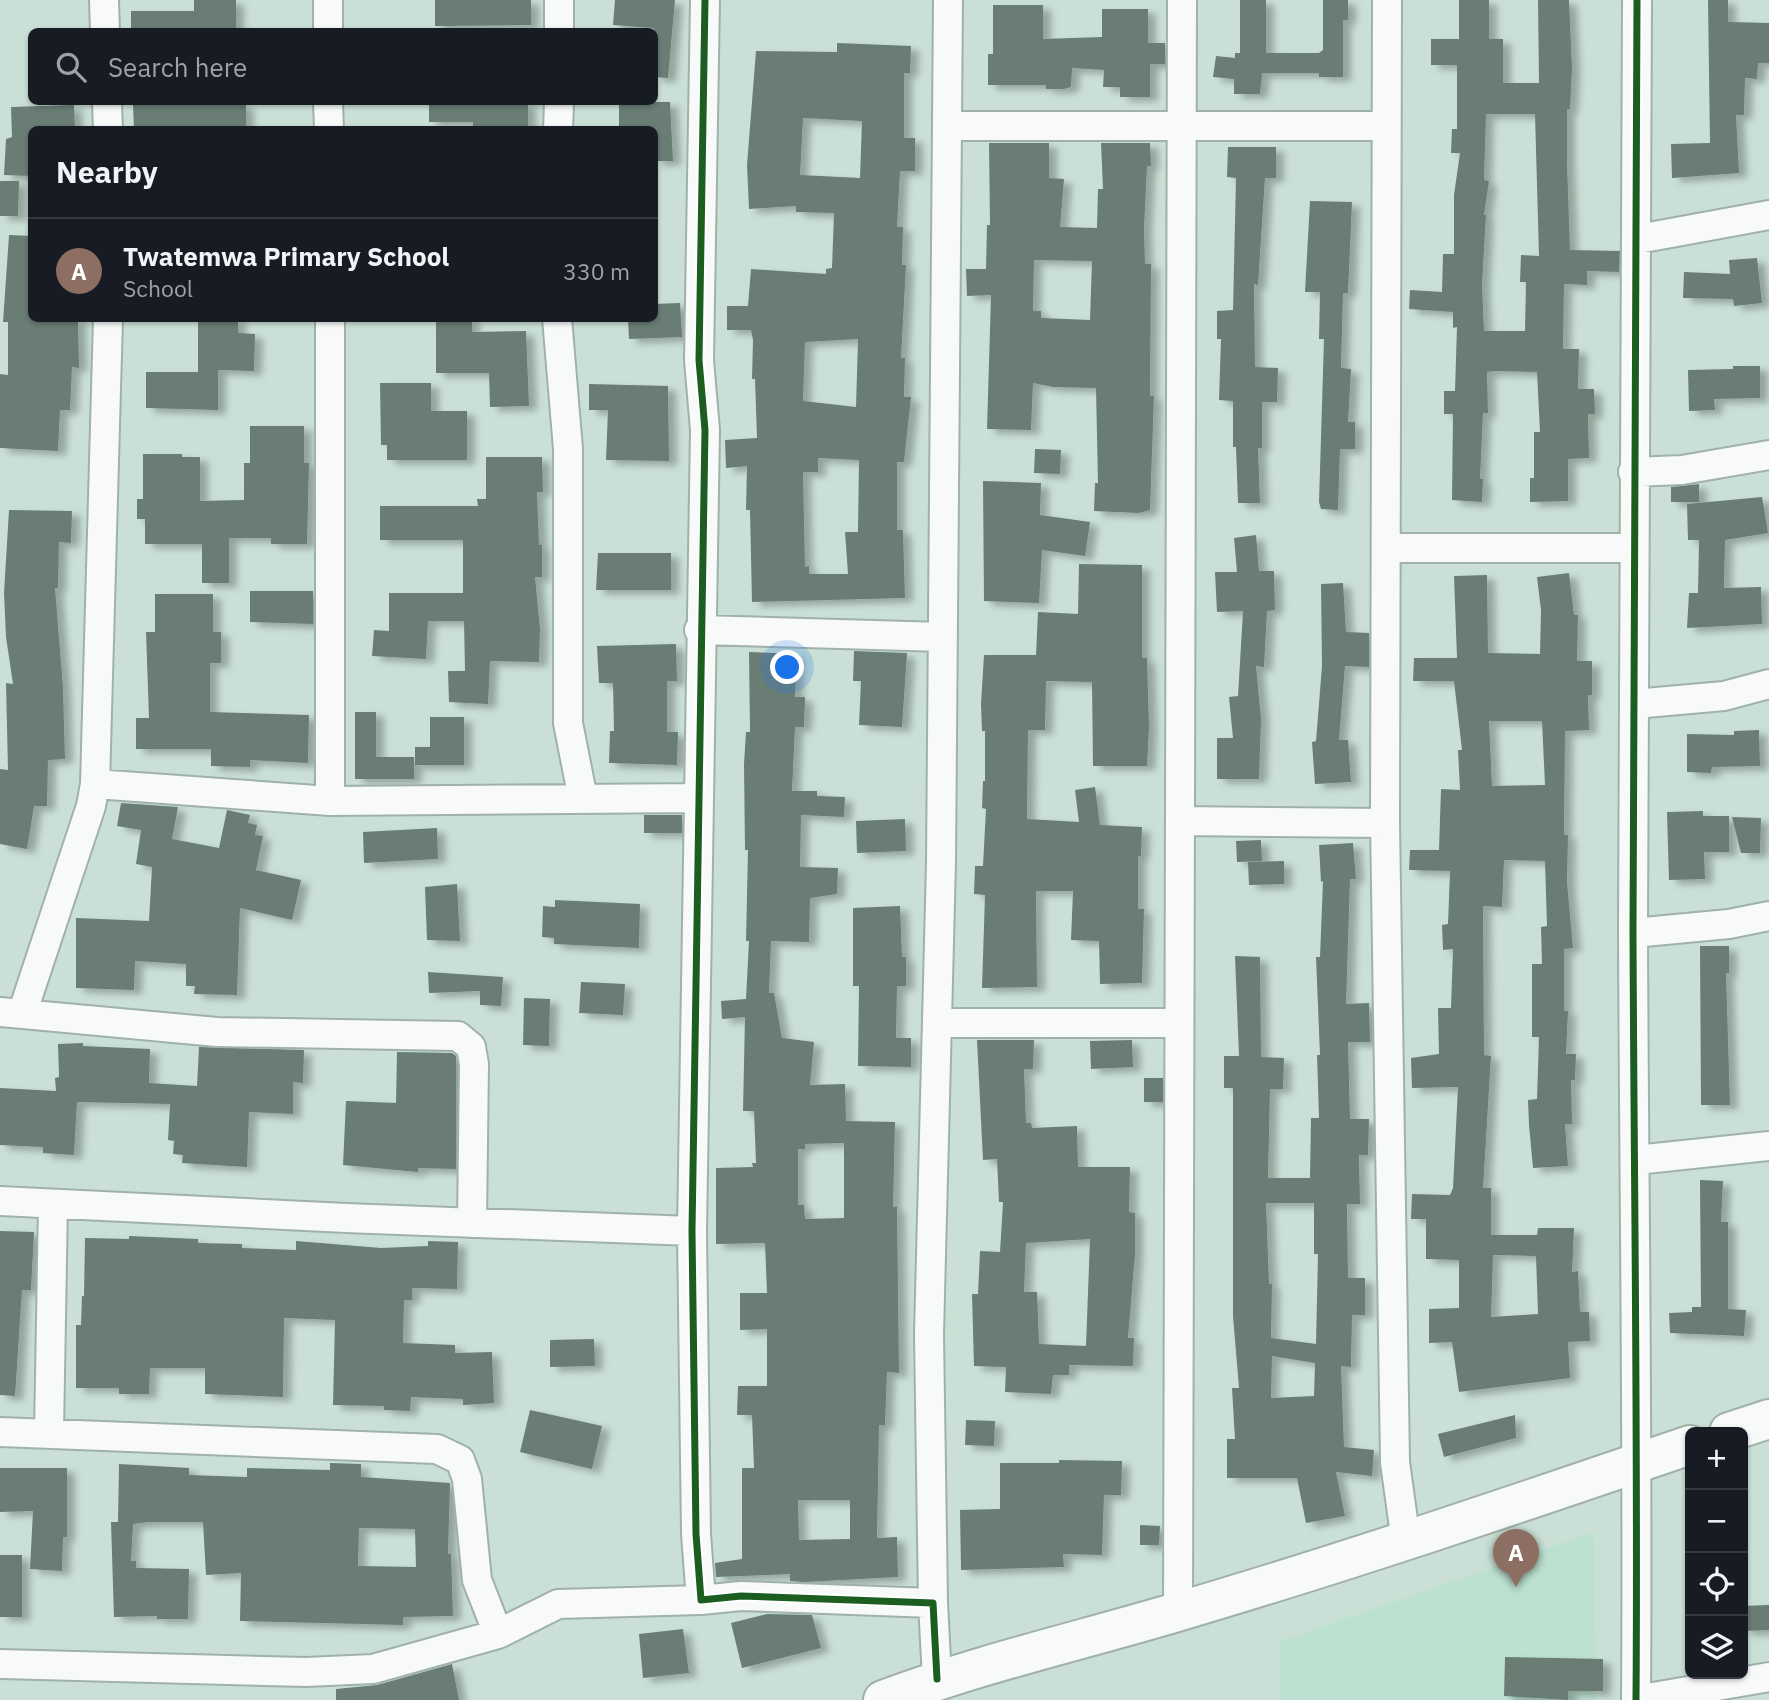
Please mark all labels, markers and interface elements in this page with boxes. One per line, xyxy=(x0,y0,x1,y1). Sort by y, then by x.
search box xyxy=(28,28,658,105)
icon: search xyxy=(52,48,90,86)
text: Search here xyxy=(108,50,247,84)
text: Nearby xyxy=(56,152,158,191)
text: Twatemwa Primary School xyxy=(123,239,449,273)
text: A xyxy=(71,256,87,286)
text: 330 m xyxy=(563,256,630,286)
text: School xyxy=(123,273,193,303)
your location xyxy=(770,650,804,684)
map controls xyxy=(1685,1427,1748,1679)
button: + xyxy=(1685,1427,1748,1490)
button: − xyxy=(1685,1490,1748,1553)
pin: A xyxy=(1493,1529,1539,1587)
button: locate xyxy=(1685,1553,1748,1616)
button: layers xyxy=(1685,1616,1748,1679)

